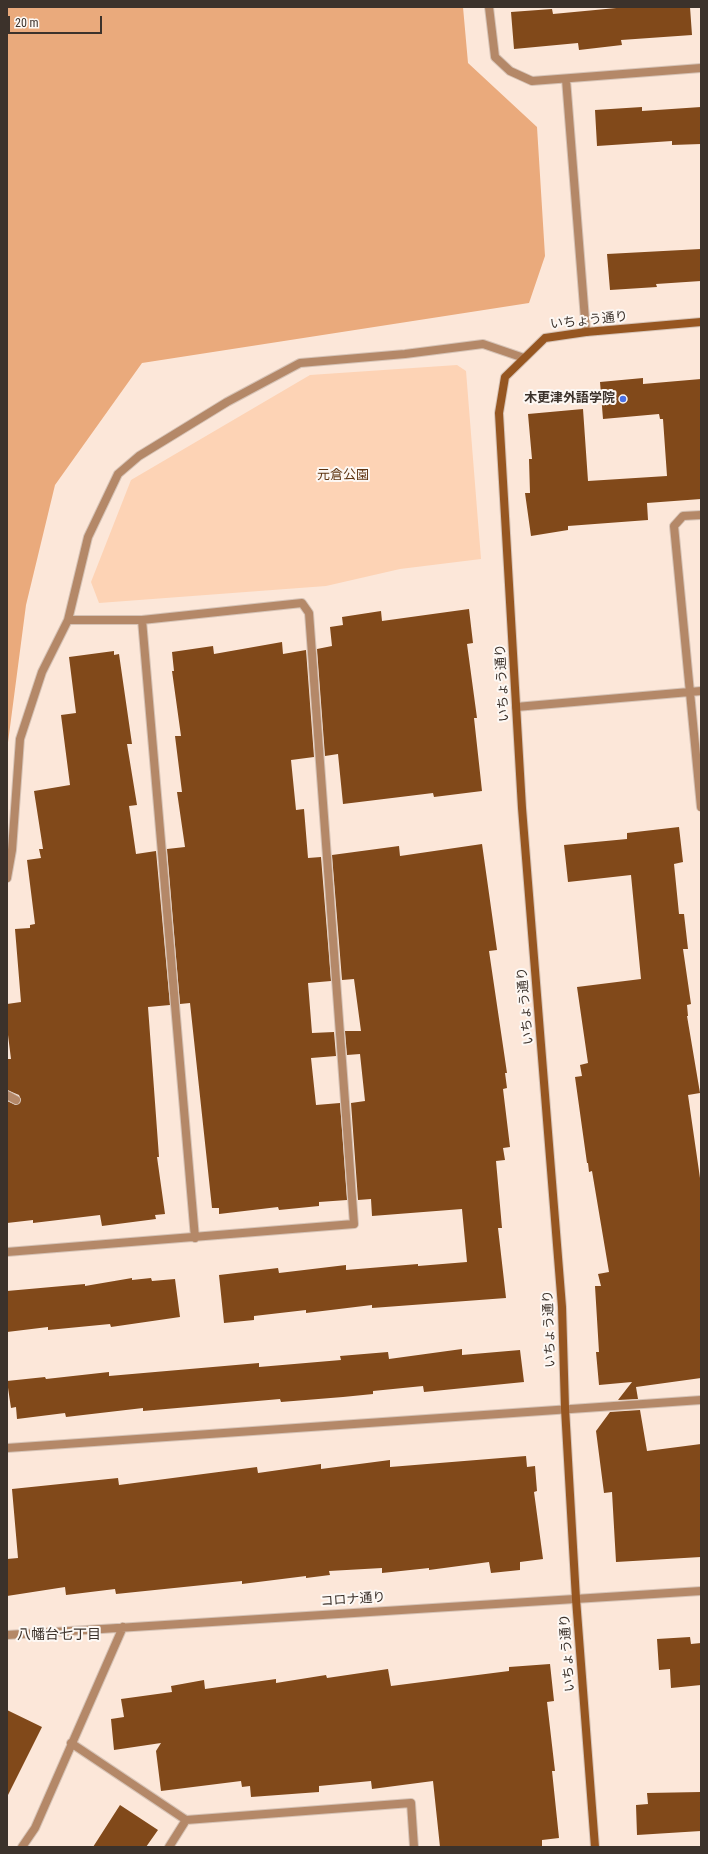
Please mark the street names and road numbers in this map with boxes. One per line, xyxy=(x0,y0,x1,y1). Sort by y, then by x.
street label: いちょう通り xyxy=(549,309,629,333)
street label: いちょう通り xyxy=(493,644,513,722)
street label: いちょう通り xyxy=(515,966,537,1046)
street label: いちょう通り xyxy=(541,1290,559,1368)
street label: コロナ通り xyxy=(320,1590,386,1610)
street label: いちょう通り xyxy=(557,1614,579,1692)

